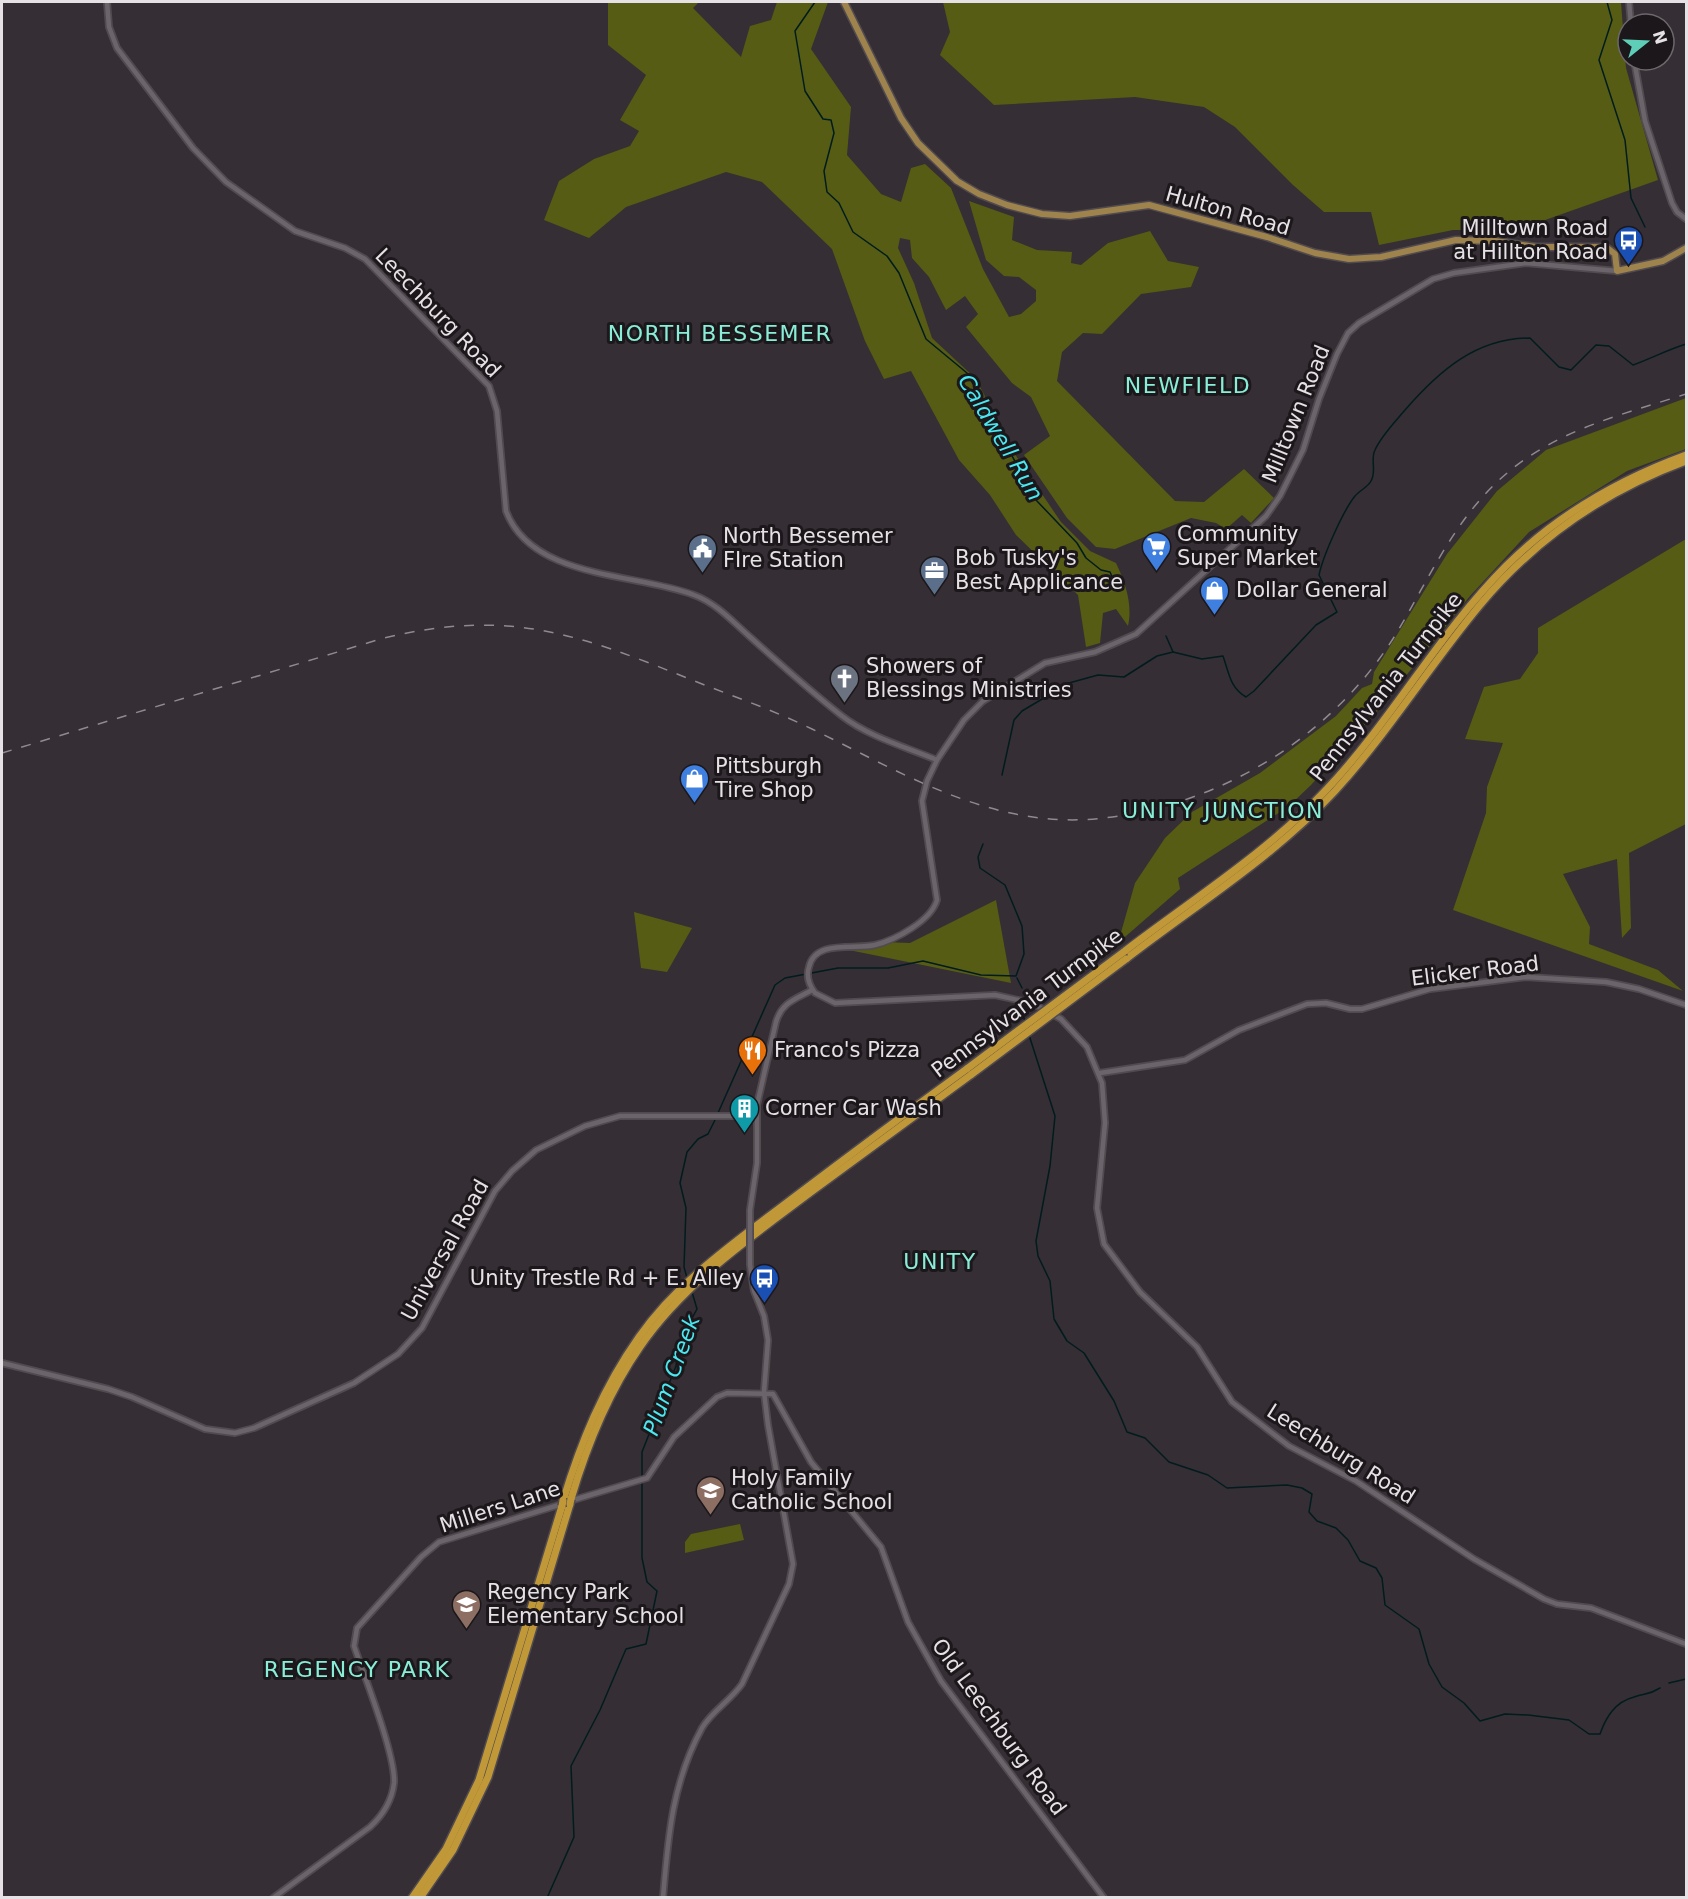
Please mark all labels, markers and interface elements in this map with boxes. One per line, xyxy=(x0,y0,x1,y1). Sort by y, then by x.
north arrow xyxy=(1616,12,1676,72)
text: N xyxy=(1649,28,1671,47)
street label: Hulton Road xyxy=(1163,182,1293,240)
place label: Milltown Road at Hillton Road xyxy=(1453,216,1608,264)
bus stop icon: Milltown Road at Hillton Road xyxy=(1613,224,1645,266)
street label: Leechburg Road xyxy=(370,244,506,382)
district label: NORTH BESSEMER xyxy=(608,321,832,346)
street label: Milltown Road xyxy=(1257,342,1335,486)
water label: Caldwell Run xyxy=(953,370,1048,505)
district label: NEWFIELD xyxy=(1125,373,1251,398)
place label: Community Super Market xyxy=(1177,522,1317,570)
place label: North Bessemer FIre Station xyxy=(723,524,893,572)
supermarket icon: Community Super Market xyxy=(1140,530,1172,572)
public building icon: North Bessemer FIre Station xyxy=(686,532,718,574)
place label: Bob Tusky's Best Applicance xyxy=(955,546,1123,594)
office icon: Bob Tusky's Best Applicance xyxy=(918,554,950,596)
shop icon: Dollar General xyxy=(1199,574,1231,616)
place label: Dollar General xyxy=(1236,578,1388,602)
street label: Pennsylvania Turnpike xyxy=(1305,588,1467,786)
place label: Showers of Blessings Ministries xyxy=(866,654,1072,702)
church icon: Showers of Blessings Ministries xyxy=(829,662,861,704)
place label: Pittsburgh Tire Shop xyxy=(714,754,822,802)
shop icon: Pittsburgh Tire Shop xyxy=(678,762,710,804)
district label: UNITY JUNCTION xyxy=(1122,798,1324,823)
street label: Pennsylvania Turnpike xyxy=(927,923,1127,1083)
street label: Elicker Road xyxy=(1410,951,1540,991)
restaurant icon: Franco's Pizza xyxy=(737,1034,769,1076)
place label: Franco's Pizza xyxy=(774,1038,920,1062)
building icon: Corner Car Wash xyxy=(728,1092,760,1134)
place label: Corner Car Wash xyxy=(765,1096,942,1120)
street label: Universal Road xyxy=(396,1175,494,1325)
district label: UNITY xyxy=(903,1249,977,1274)
bus stop icon: Unity Trestle Rd + E. Alley xyxy=(749,1262,781,1304)
place label: Unity Trestle Rd + E. Alley xyxy=(470,1266,744,1290)
water label: Plum Creek xyxy=(638,1311,705,1439)
street label: Leechburg Road xyxy=(1263,1399,1419,1509)
place label: Holy Family Catholic School xyxy=(731,1466,893,1514)
school or university icon: Holy Family Catholic School xyxy=(694,1474,726,1516)
street label: Millers Lane xyxy=(437,1476,563,1538)
place label: Regency Park Elementary School xyxy=(487,1580,684,1628)
school or university icon: Regency Park Elementary School xyxy=(450,1588,482,1630)
street label: Old Leechburg Road xyxy=(927,1634,1071,1820)
district label: REGENCY PARK xyxy=(264,1657,450,1682)

